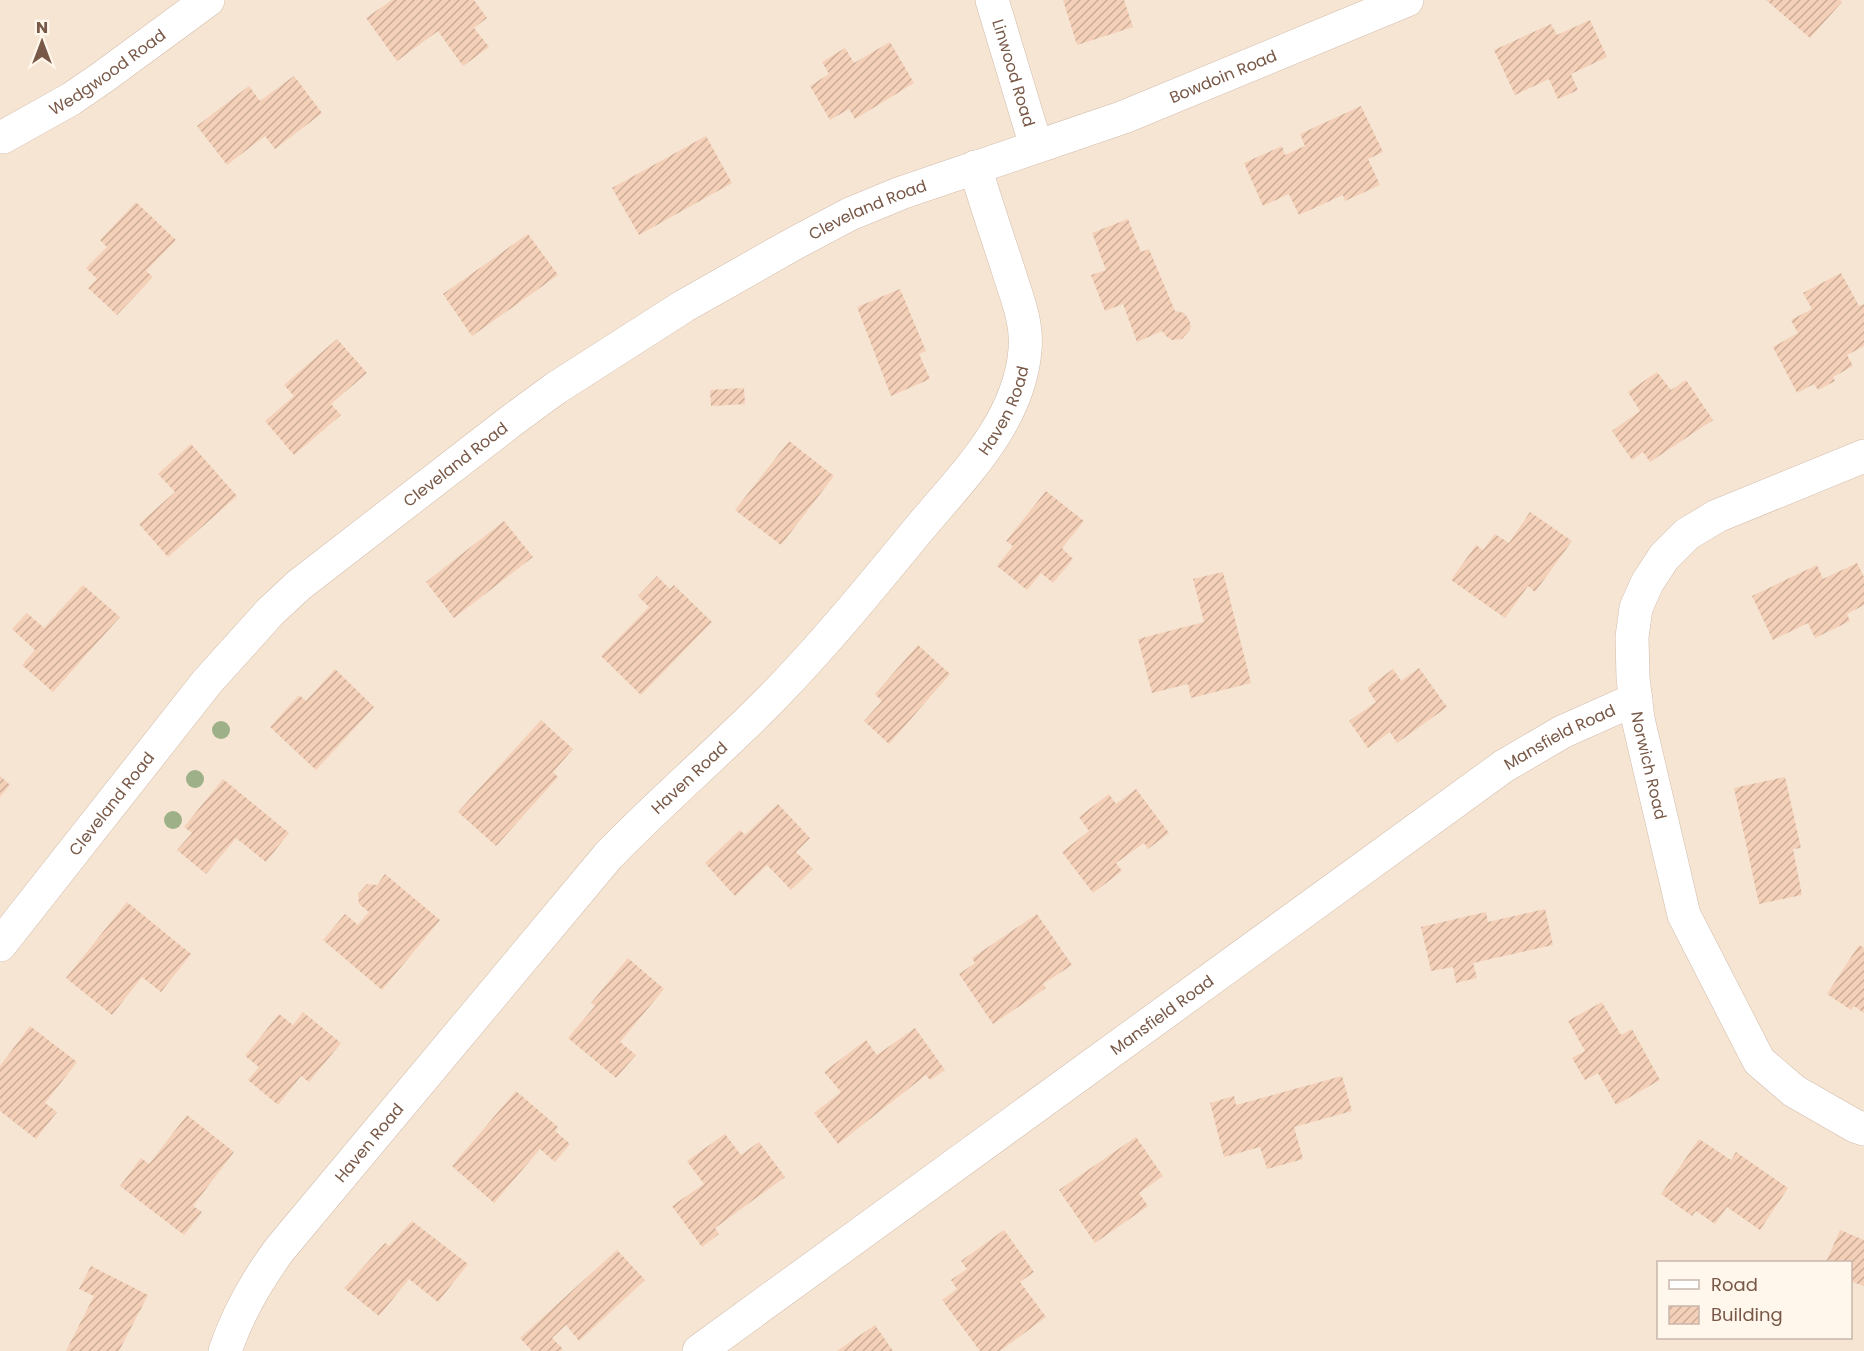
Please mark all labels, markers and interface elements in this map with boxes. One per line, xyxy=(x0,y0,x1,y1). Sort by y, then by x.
north arrow xyxy=(12,12,72,72)
text: N xyxy=(36,16,48,39)
street label: Linwood Road xyxy=(987,16,1041,129)
street label: Wedgwood Road xyxy=(45,23,170,121)
street label: Bowdoin Road xyxy=(1166,44,1280,109)
street label: Cleveland Road xyxy=(804,174,929,245)
street label: Haven Road xyxy=(972,364,1034,460)
street label: Cleveland Road xyxy=(398,416,512,512)
street label: Mansfield Road xyxy=(1499,698,1619,775)
street label: Norwich Road xyxy=(1626,710,1673,822)
street label: Haven Road xyxy=(646,736,732,819)
street label: Cleveland Road xyxy=(63,747,160,861)
street label: Mansfield Road xyxy=(1105,969,1218,1060)
street label: Haven Road xyxy=(329,1098,409,1187)
legend xyxy=(1657,1261,1852,1339)
text: Road xyxy=(1711,1272,1758,1297)
text: Building xyxy=(1711,1302,1783,1327)

